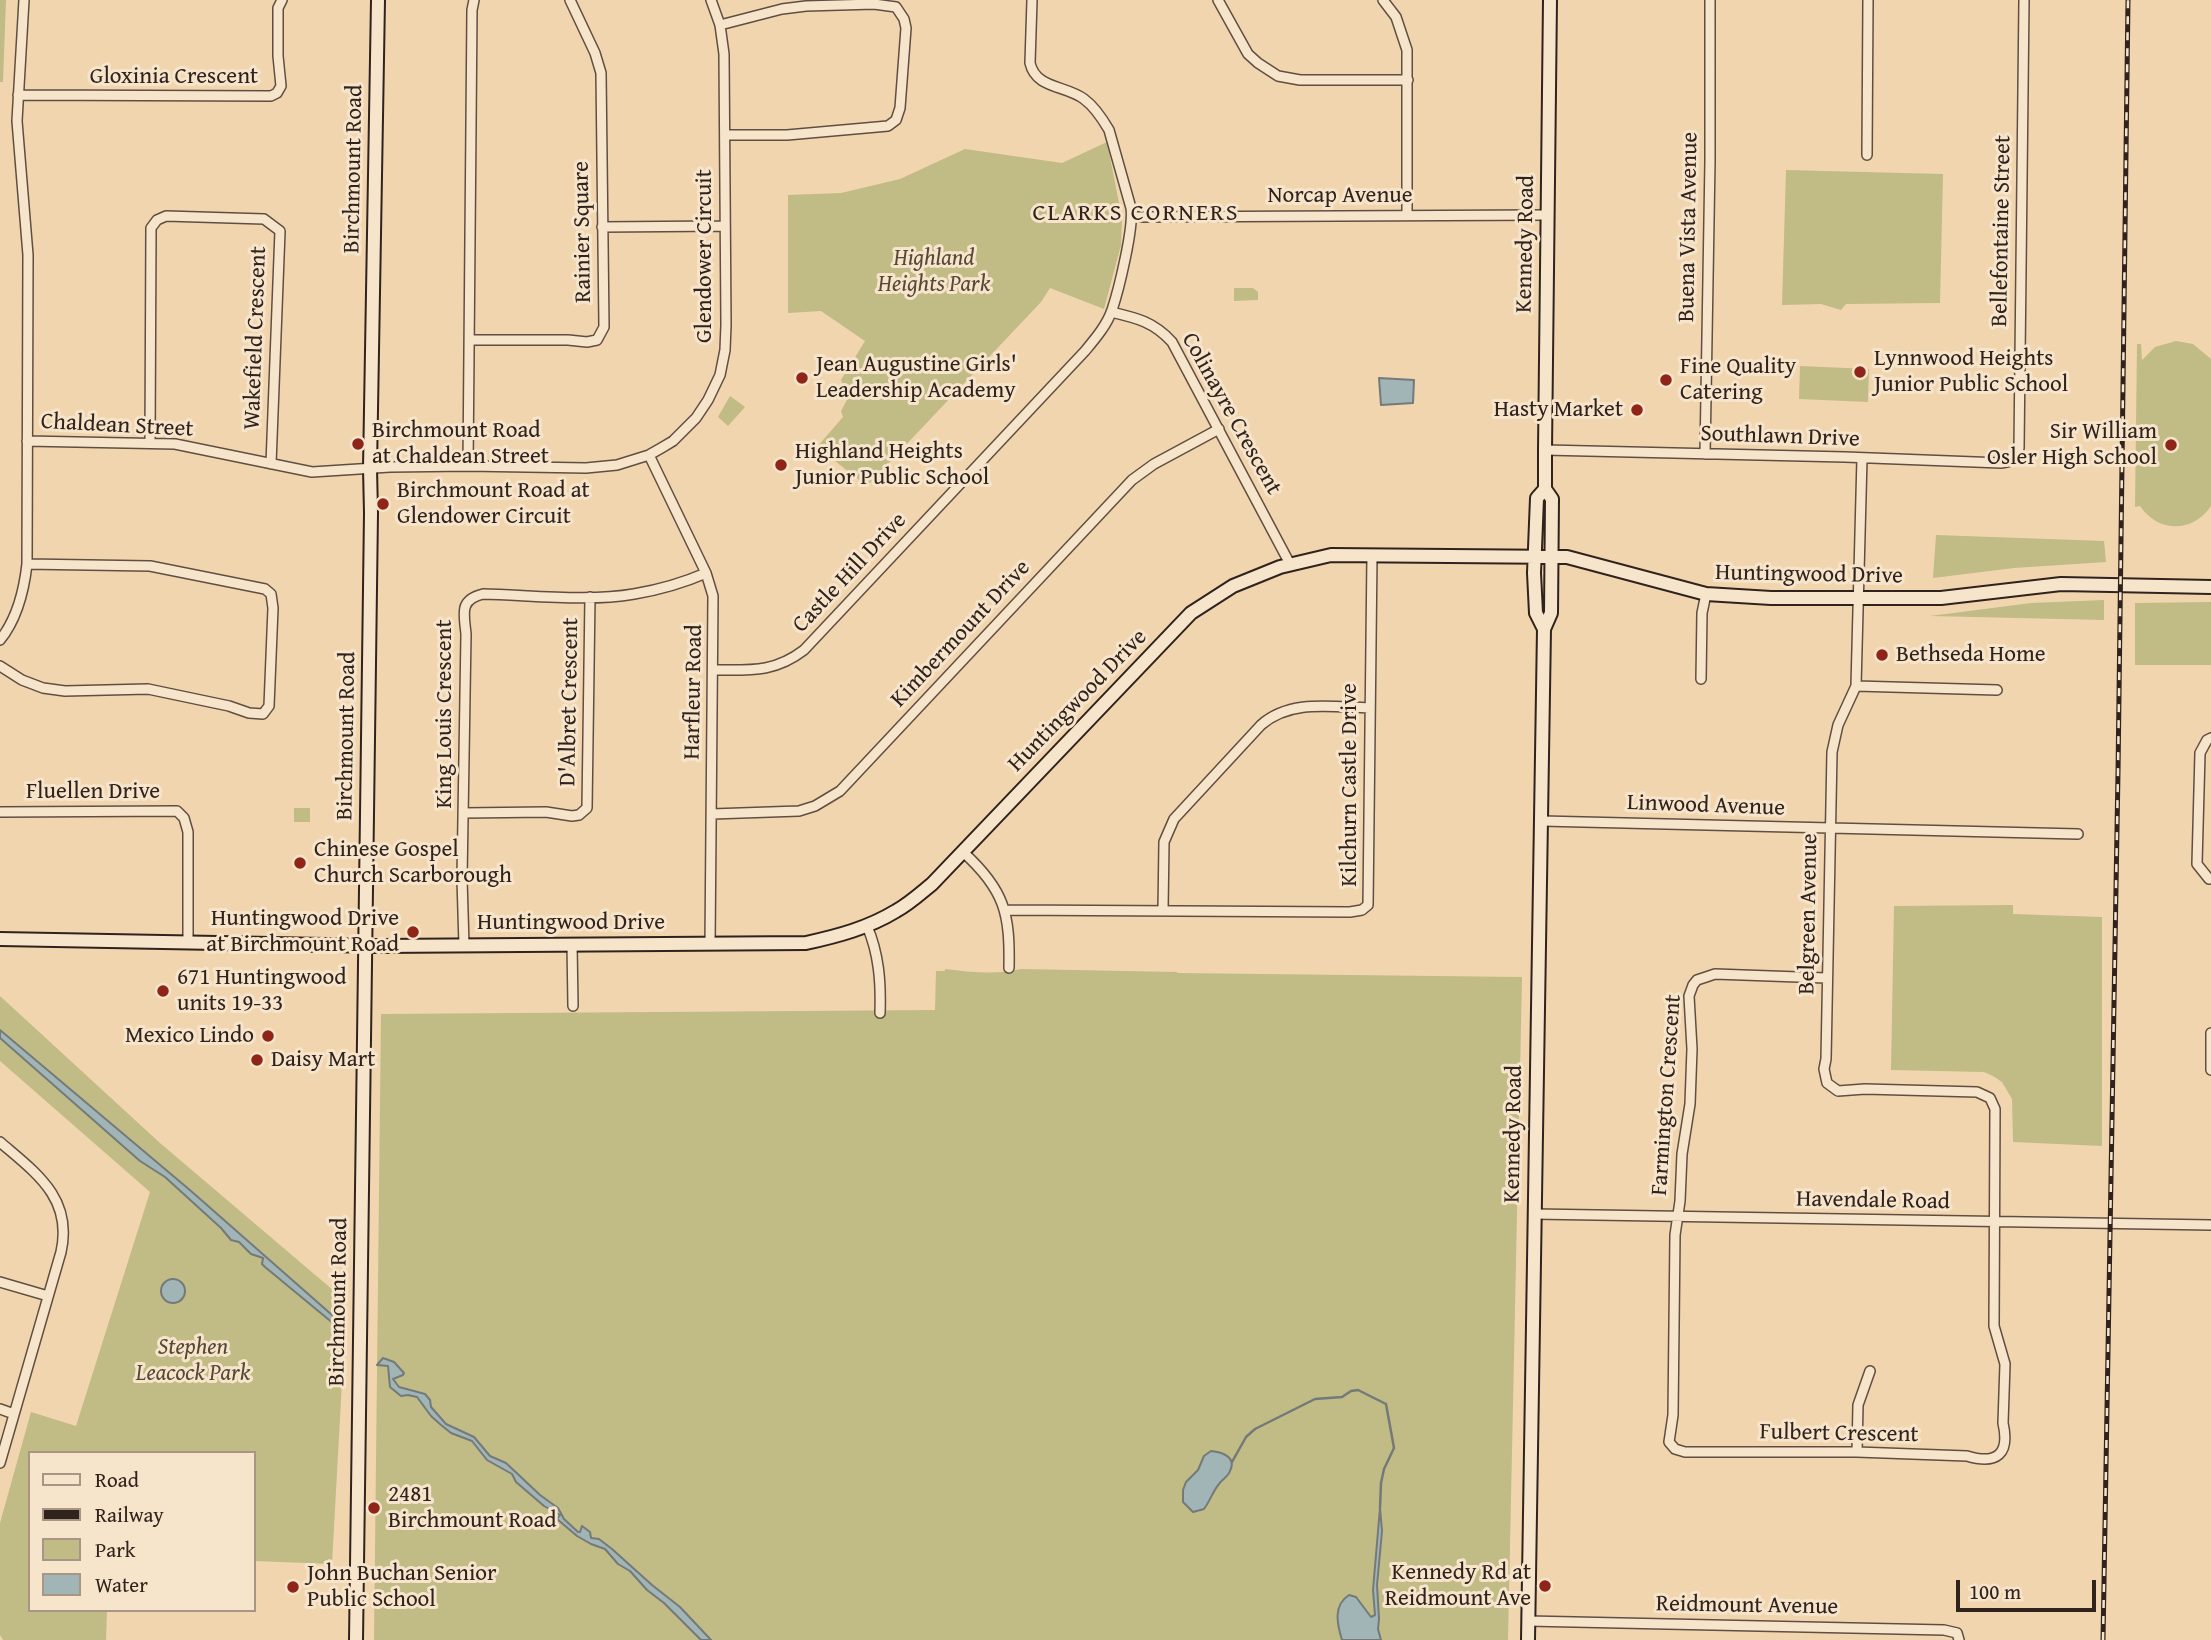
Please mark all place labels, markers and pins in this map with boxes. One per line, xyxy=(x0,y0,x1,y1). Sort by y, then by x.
place label: Lynnwood Heights Junior Public School xyxy=(1874,345,2068,399)
place label: Jean Augustine Girls' Leadership Academy xyxy=(816,351,1017,405)
place label: Fine Quality Catering xyxy=(1680,353,1796,407)
marker: Lynnwood Heights Junior Public School xyxy=(1852,364,1868,380)
marker: Jean Augustine Girls' Leadership Academy xyxy=(794,370,810,386)
marker: Fine Quality Catering xyxy=(1658,372,1674,388)
place label: Hasty Market xyxy=(1494,396,1623,424)
marker: Hasty Market xyxy=(1629,402,1645,418)
place label: Birchmount Road at Chaldean Street xyxy=(372,417,549,471)
place label: Sir William Osler High School xyxy=(1987,418,2157,472)
marker: Birchmount Road at Chaldean Street xyxy=(350,436,366,452)
marker: Sir William Osler High School xyxy=(2163,437,2179,453)
place label: Highland Heights Junior Public School xyxy=(795,438,989,492)
marker: Highland Heights Junior Public School xyxy=(773,457,789,473)
place label: Birchmount Road at Glendower Circuit xyxy=(397,477,590,531)
marker: Birchmount Road at Glendower Circuit xyxy=(375,496,391,512)
place label: Bethseda Home xyxy=(1896,641,2046,669)
marker: Bethseda Home xyxy=(1874,647,1890,663)
place label: Chinese Gospel Church Scarborough xyxy=(314,836,512,890)
marker: Chinese Gospel Church Scarborough xyxy=(292,855,308,871)
place label: Huntingwood Drive at Birchmount Road xyxy=(206,905,399,959)
marker: Huntingwood Drive at Birchmount Road xyxy=(405,924,421,940)
place label: 671 Huntingwood units 19-33 xyxy=(177,964,347,1018)
marker: 671 Huntingwood units 19-33 xyxy=(155,983,171,999)
place label: Mexico Lindo xyxy=(125,1022,254,1050)
marker: Mexico Lindo xyxy=(260,1028,276,1044)
place label: Daisy Mart xyxy=(271,1046,375,1074)
marker: Daisy Mart xyxy=(249,1052,265,1068)
place label: 2481 Birchmount Road xyxy=(388,1481,557,1535)
marker: 2481 Birchmount Road xyxy=(366,1500,382,1516)
place label: Kennedy Rd at Reidmount Ave xyxy=(1385,1559,1531,1613)
place label: John Buchan Senior Public School xyxy=(307,1560,497,1614)
marker: Kennedy Rd at Reidmount Ave xyxy=(1537,1578,1553,1594)
marker: John Buchan Senior Public School xyxy=(285,1579,301,1595)

